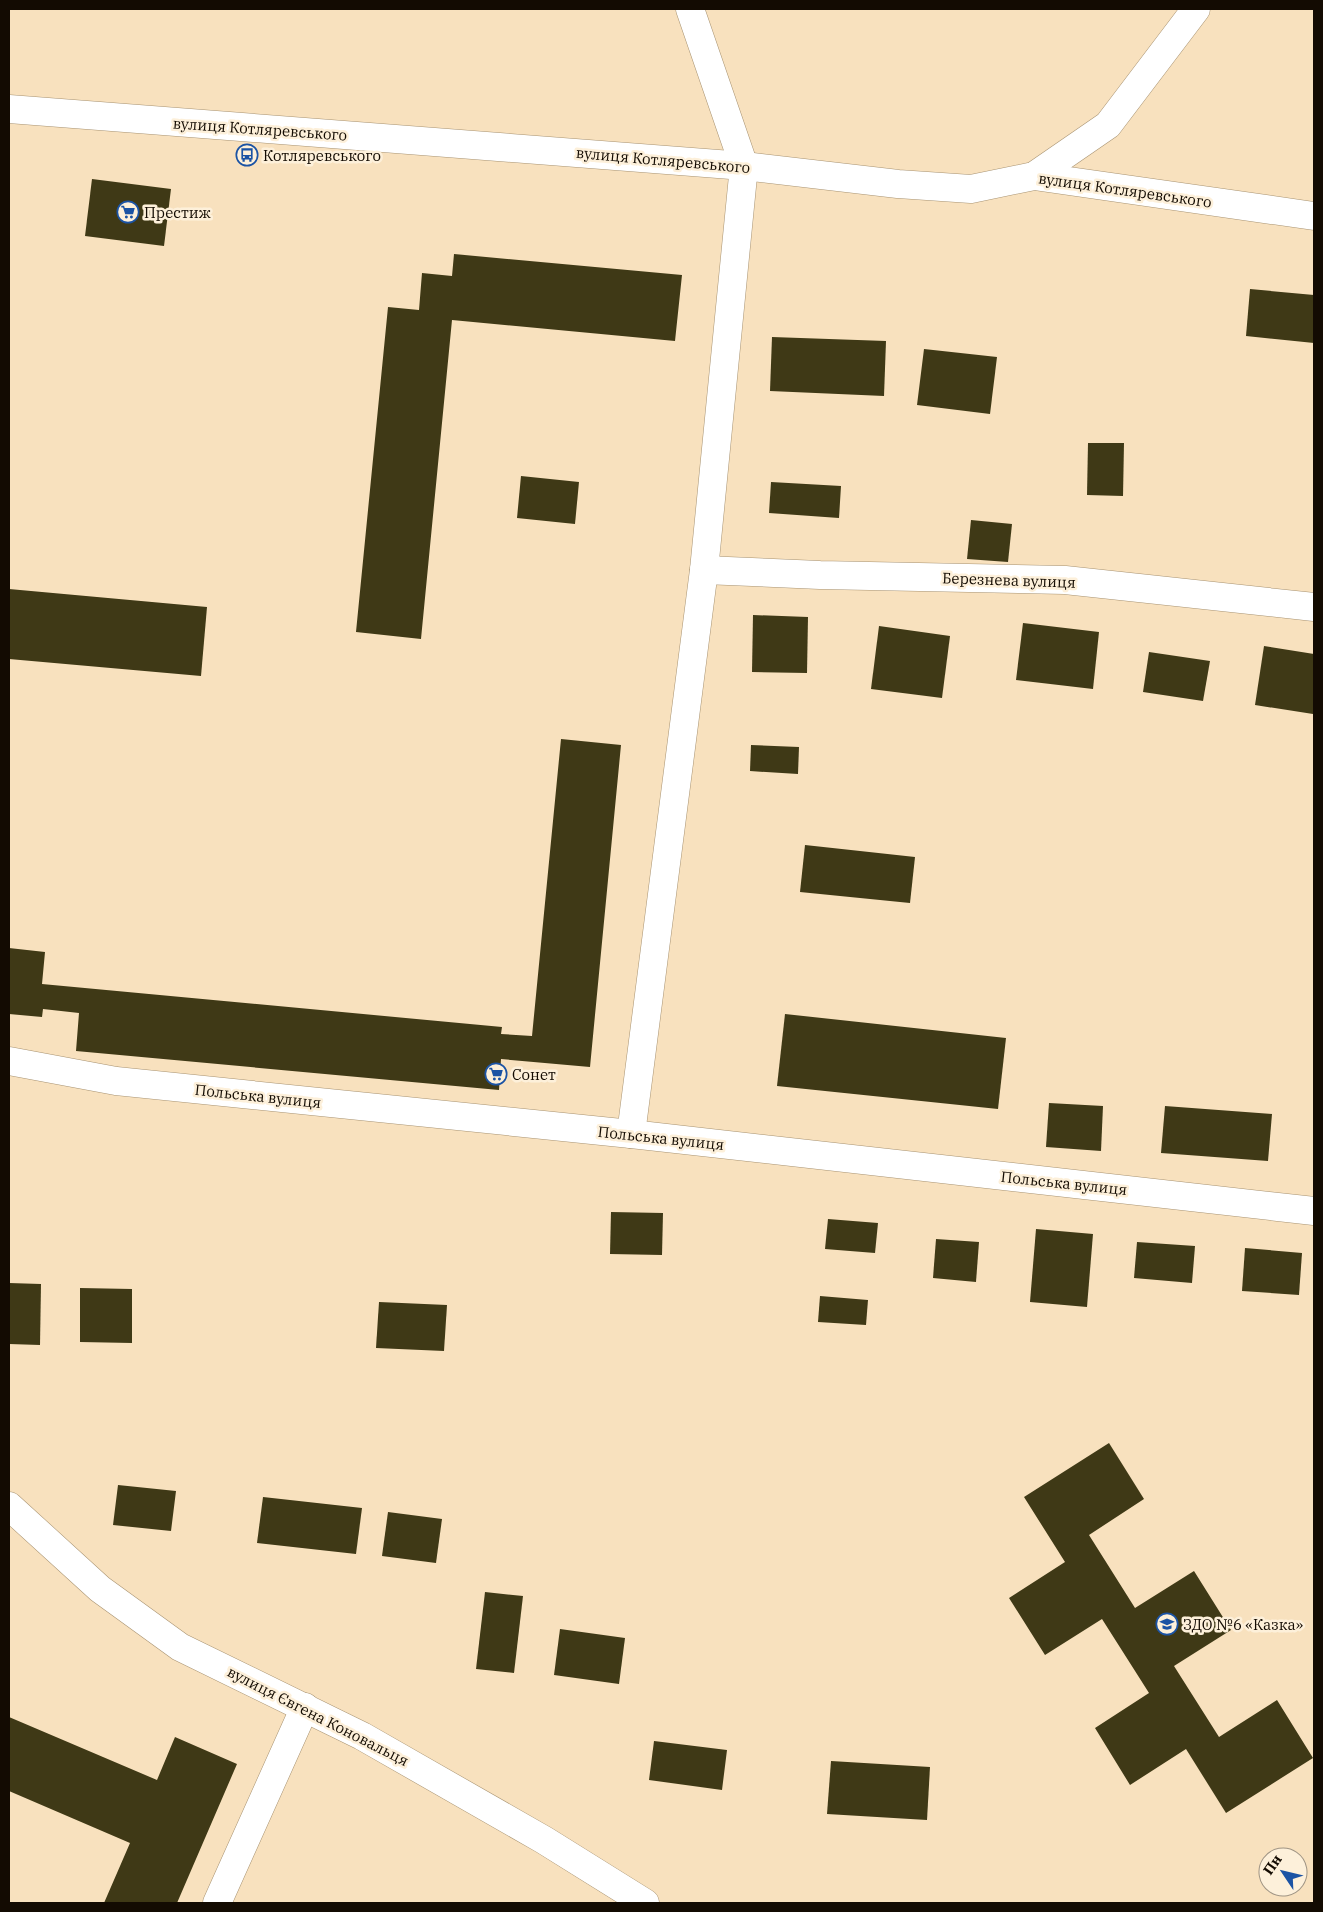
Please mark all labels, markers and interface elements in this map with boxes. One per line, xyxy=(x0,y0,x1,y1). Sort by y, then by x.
street label: вулиця Котляревського xyxy=(172,113,348,145)
bus stop icon: Котляревського xyxy=(235,143,259,167)
street label: вулиця Котляревського xyxy=(575,143,751,177)
place label: Котляревського xyxy=(263,146,381,165)
street label: вулиця Котляревського xyxy=(1037,168,1213,212)
supermarket icon: Престиж xyxy=(116,200,140,224)
place label: Престиж xyxy=(144,203,211,222)
street label: Березнева вулиця xyxy=(942,568,1076,592)
supermarket icon: Сонет xyxy=(484,1062,508,1086)
place label: Сонет xyxy=(512,1065,556,1084)
street label: Польська вулиця xyxy=(194,1080,322,1112)
street label: Польська вулиця xyxy=(597,1122,725,1154)
street label: Польська вулиця xyxy=(1000,1167,1128,1199)
school or university icon: ЗДО №6 «Казка» xyxy=(1155,1612,1179,1636)
place label: ЗДО №6 «Казка» xyxy=(1183,1615,1304,1634)
street label: вулиця Євгена Коновальця xyxy=(224,1662,412,1770)
north arrow xyxy=(1258,1847,1308,1897)
text: Пн xyxy=(1259,1851,1286,1878)

